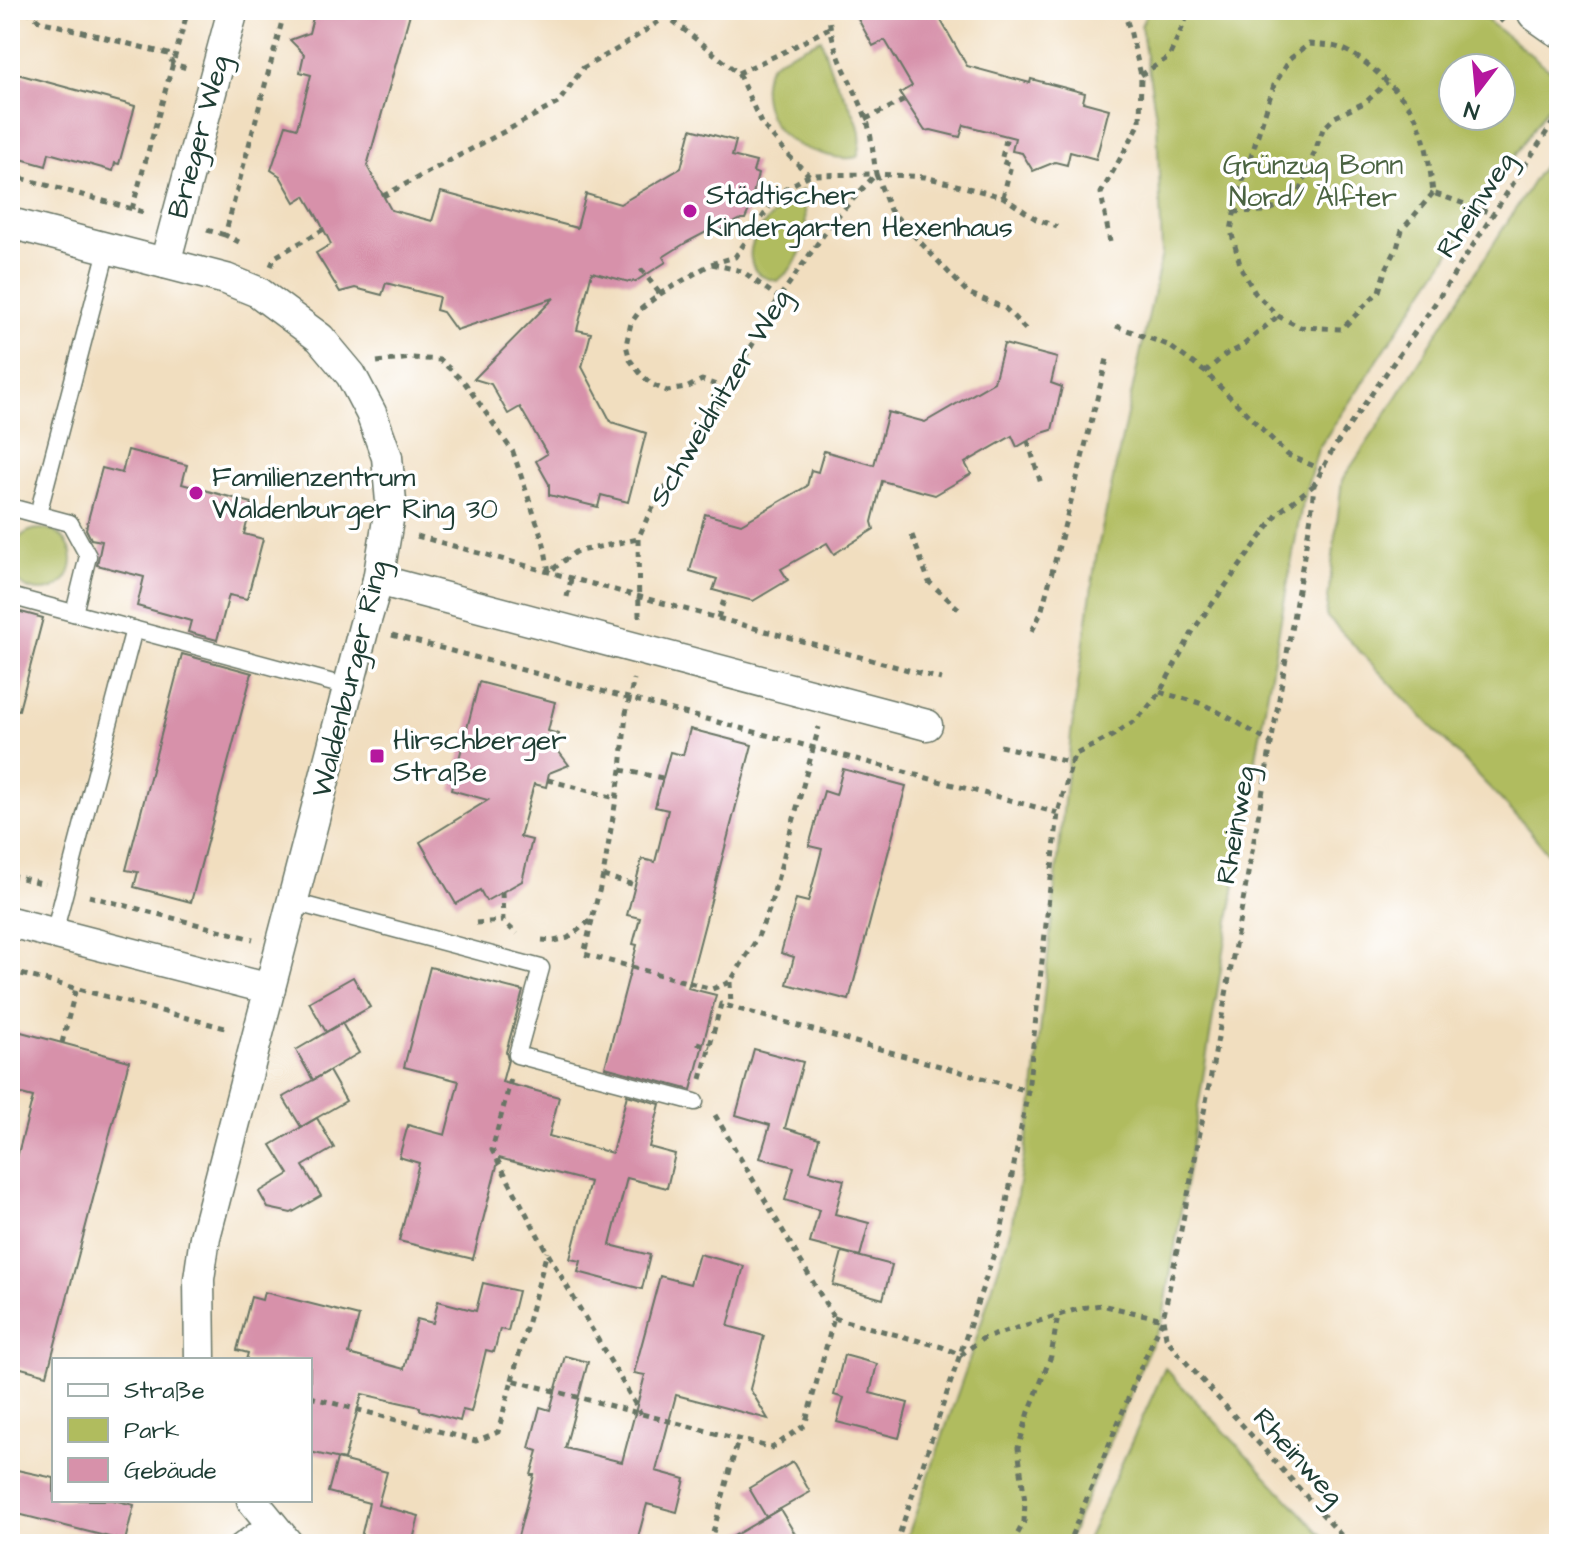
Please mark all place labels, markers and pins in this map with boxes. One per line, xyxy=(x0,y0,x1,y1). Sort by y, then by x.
place label: Städtischer Kindergarten Hexenhaus xyxy=(706,176,1013,248)
marker: Städtischer Kindergarten Hexenhaus xyxy=(681,202,699,220)
place label: Familienzentrum Waldenburger Ring 30 xyxy=(212,458,498,530)
marker: Familienzentrum Waldenburger Ring 30 xyxy=(187,484,205,502)
place label: Hirschberger Straße xyxy=(393,721,567,792)
marker: Hirschberger Straße xyxy=(368,747,386,765)

